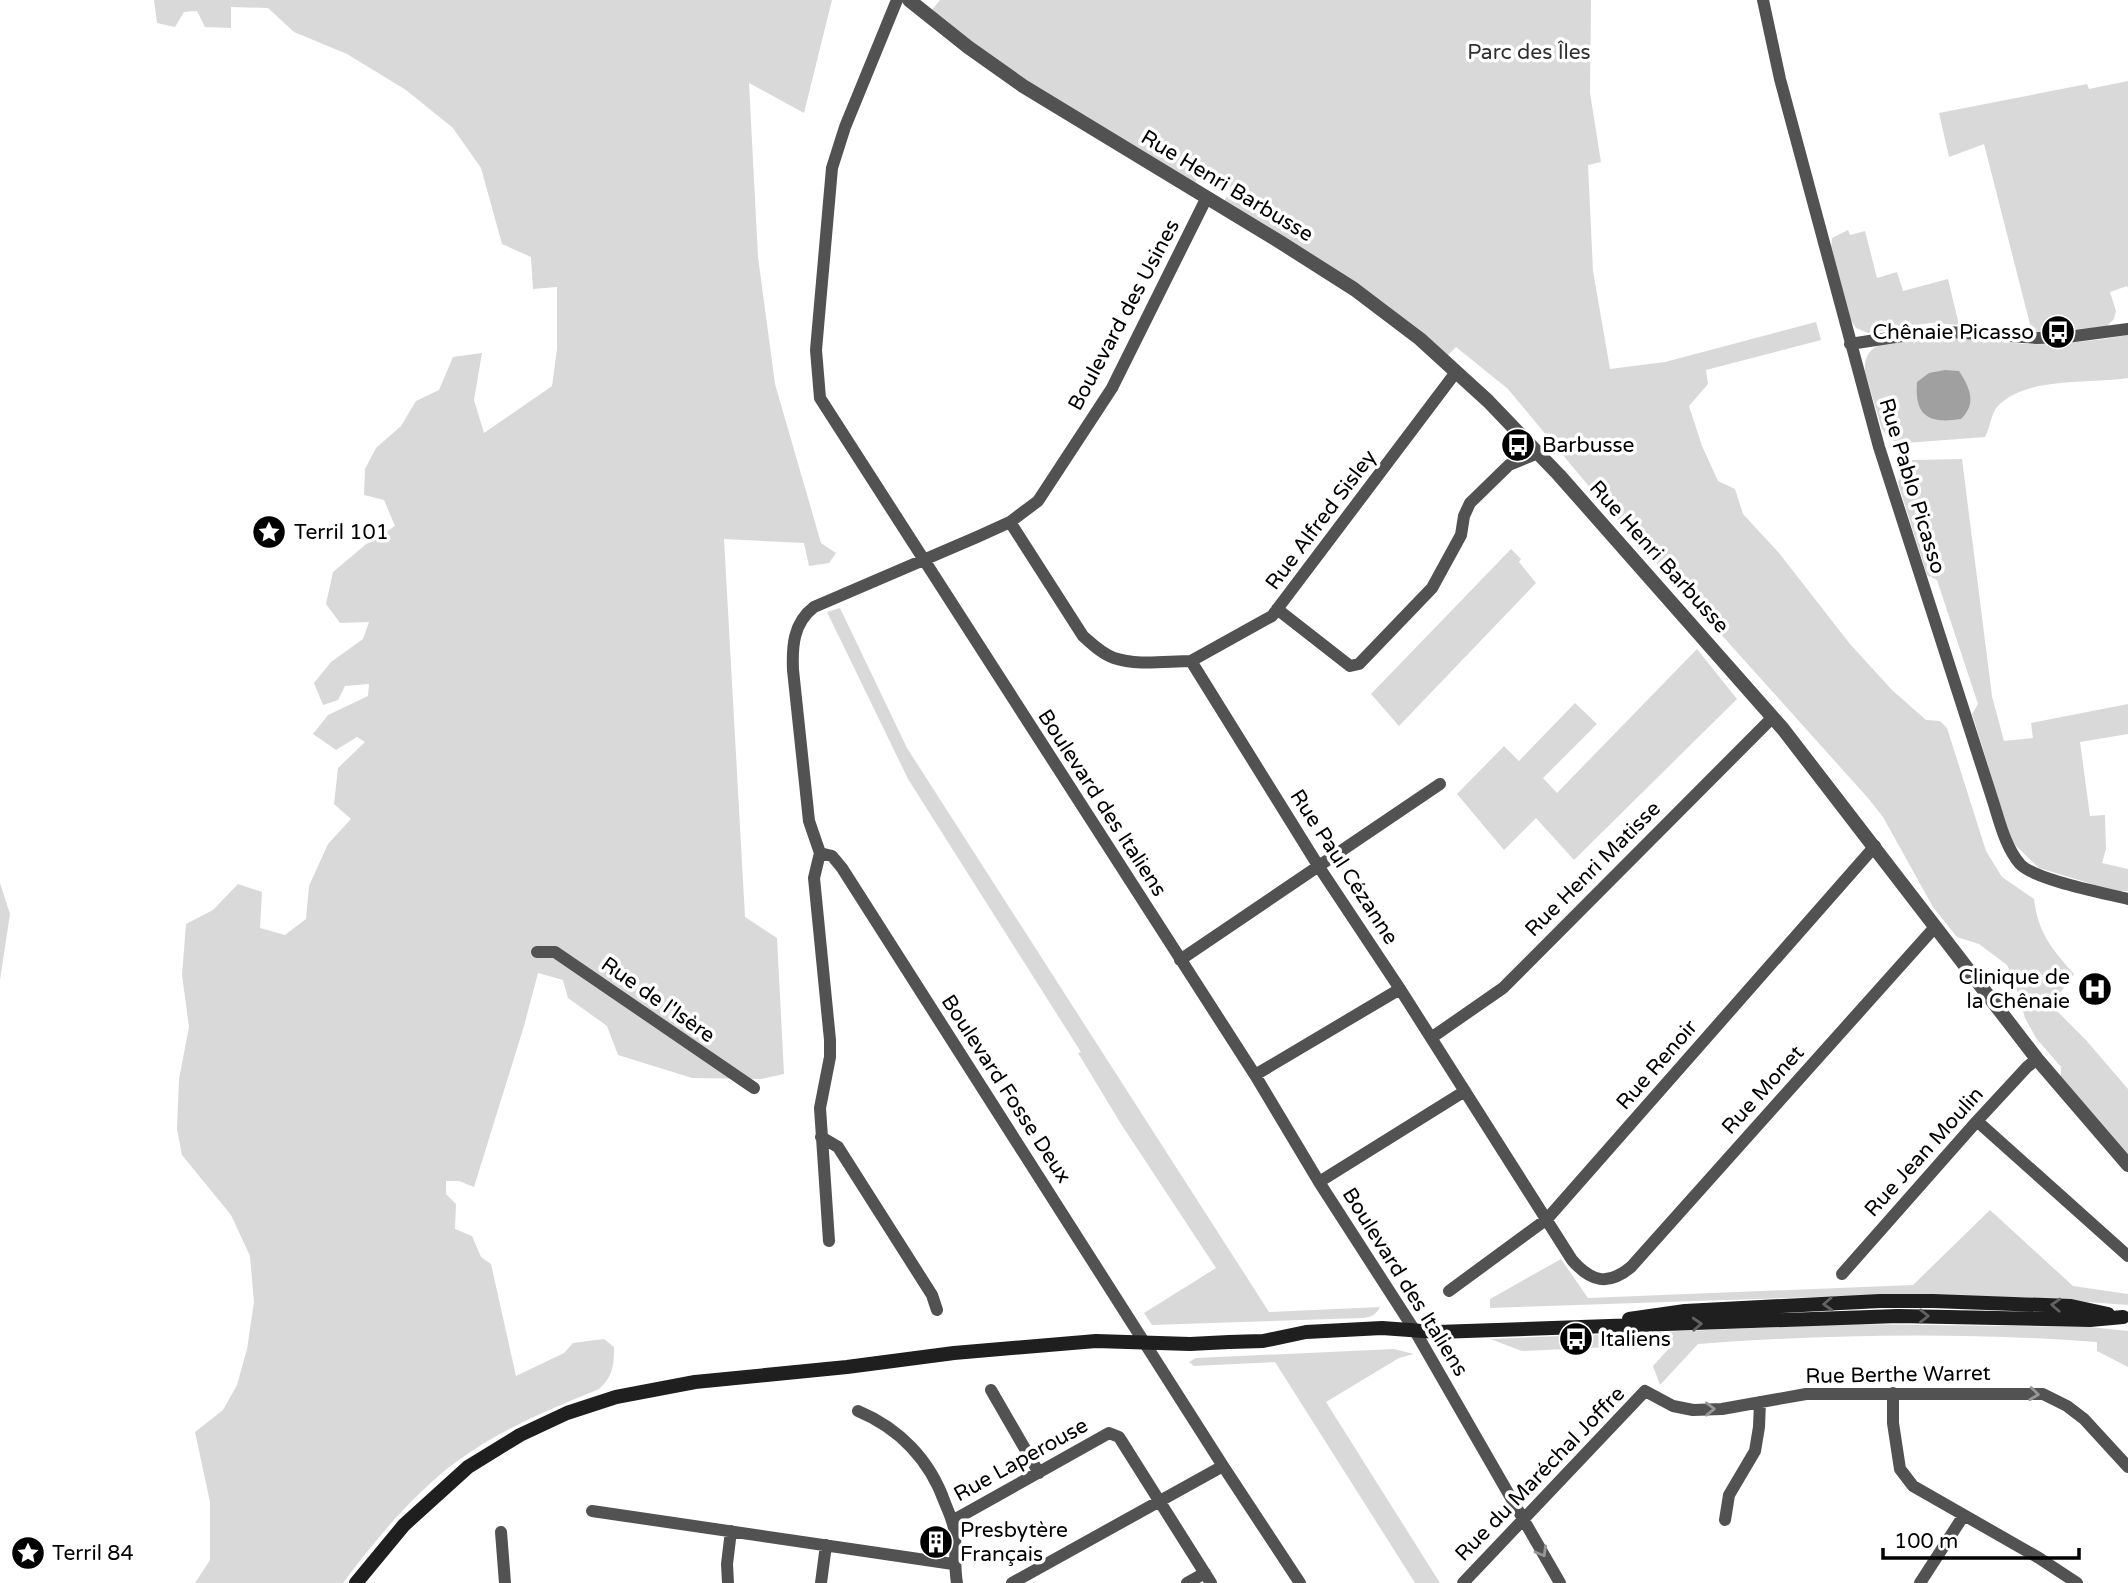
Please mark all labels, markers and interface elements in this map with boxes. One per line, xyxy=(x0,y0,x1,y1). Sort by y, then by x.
park label: Parc des Îles xyxy=(1467,40,1591,65)
street label: Rue Henri Barbusse xyxy=(1136,125,1318,247)
street label: Boulevard des Usines xyxy=(1063,215,1185,415)
bus stop icon: Chênaie Picasso xyxy=(2039,313,2077,351)
place label: Chênaie Picasso xyxy=(1872,320,2034,345)
street label: Rue Pablo Picasso xyxy=(1873,395,1951,577)
bus stop icon: Barbusse xyxy=(1499,426,1537,464)
place label: Barbusse xyxy=(1542,433,1635,458)
street label: Rue Alfred Sisley xyxy=(1260,445,1382,595)
street label: Rue Henri Barbusse xyxy=(1584,476,1734,638)
place icon: Terril 101 xyxy=(250,513,288,551)
place label: Terril 101 xyxy=(294,520,389,545)
street label: Boulevard des Italiens xyxy=(1032,705,1172,901)
street label: Rue Paul Cézanne xyxy=(1285,785,1403,949)
street label: Rue Henri Matisse xyxy=(1520,796,1666,942)
street label: Rue de l'Isère xyxy=(596,952,720,1048)
place label: Clinique de la Chênaie xyxy=(1958,965,2070,1014)
hospital icon: Clinique de la Chênaie xyxy=(2076,970,2114,1008)
street label: Boulevard Fosse Deux xyxy=(936,990,1076,1188)
street label: Rue Renoir xyxy=(1611,1015,1703,1115)
street label: Rue Monet xyxy=(1717,1041,1809,1139)
street label: Rue Jean Moulin xyxy=(1859,1082,1989,1222)
street label: Boulevard des Italiens xyxy=(1337,1183,1473,1381)
one-way arrow xyxy=(1823,1296,1834,1311)
one-way arrow xyxy=(2050,1298,2061,1313)
one-way arrow xyxy=(1920,1308,1930,1324)
one-way arrow xyxy=(1692,1316,1703,1331)
bus stop icon: Italiens xyxy=(1557,1320,1595,1358)
place label: Italiens xyxy=(1600,1327,1671,1352)
street label: Rue Berthe Warret xyxy=(1805,1361,1991,1389)
street label: Rue du Maréchal Joffre xyxy=(1450,1381,1630,1567)
one-way arrow xyxy=(2029,1386,2040,1401)
one-way arrow xyxy=(1704,1402,1715,1417)
street label: Rue Laperouse xyxy=(950,1413,1092,1507)
scale bar xyxy=(1883,1516,2079,1560)
place label: Presbytère Français xyxy=(960,1518,1068,1567)
building icon: Presbytère Français xyxy=(917,1523,955,1561)
text: 100 m xyxy=(1894,1529,1958,1554)
place icon: Terril 84 xyxy=(9,1534,47,1572)
place label: Terril 84 xyxy=(52,1541,134,1566)
one-way arrow xyxy=(1534,1544,1547,1557)

